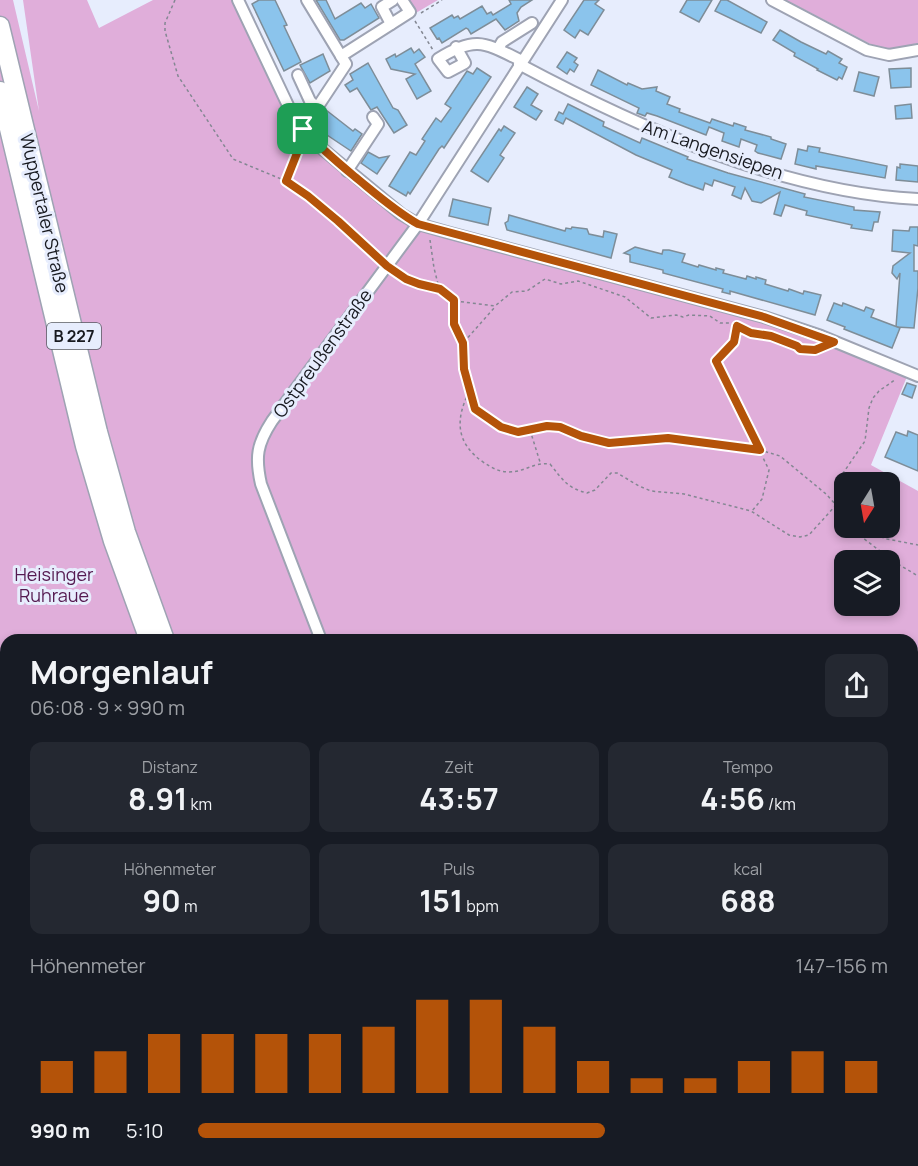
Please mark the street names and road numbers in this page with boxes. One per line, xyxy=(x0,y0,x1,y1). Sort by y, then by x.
street label: Am Langensiepen xyxy=(639,114,787,184)
street label: Wuppertaler Straße xyxy=(15,131,75,295)
street label: Ostpreußenstraße xyxy=(267,284,377,422)
road number: B 227 xyxy=(47,323,101,349)

